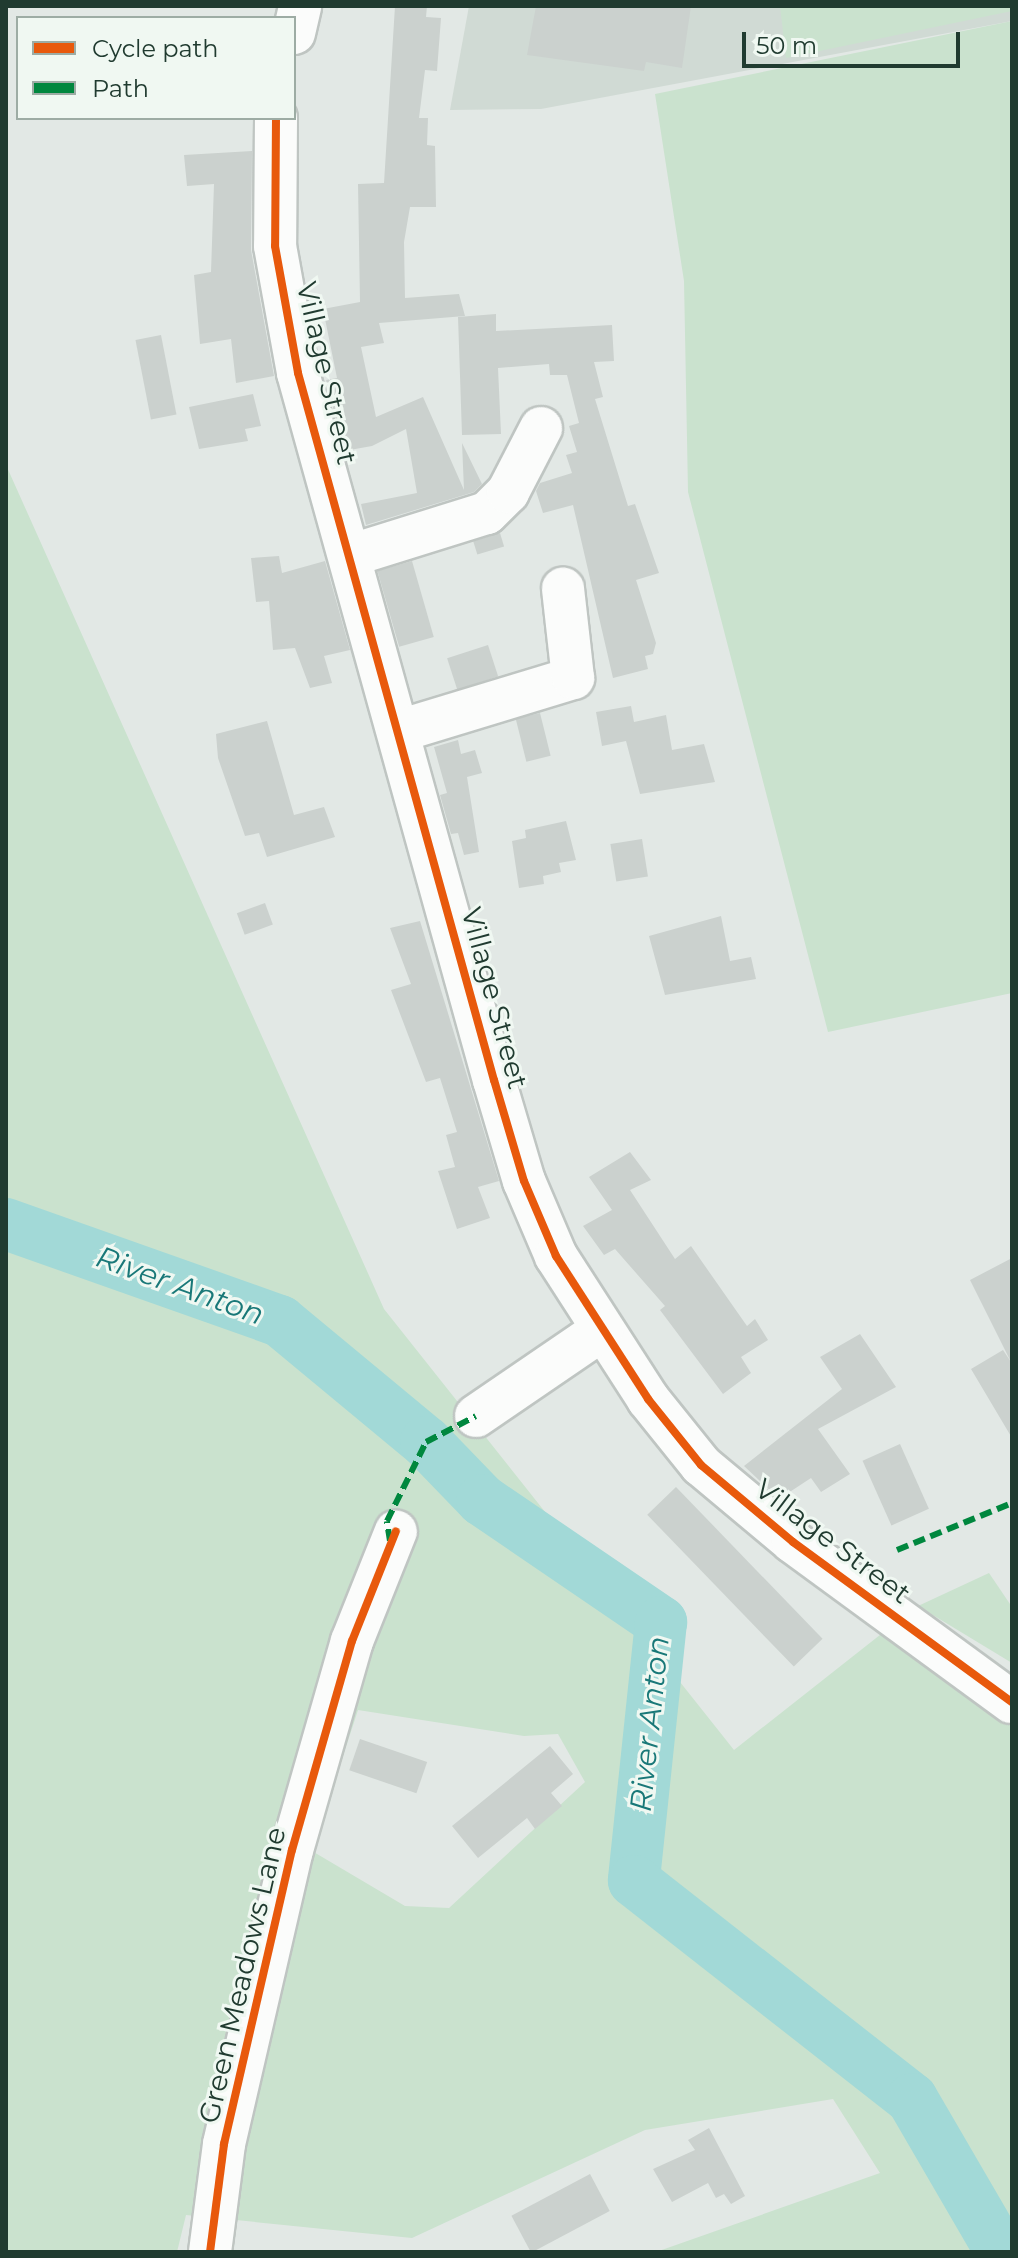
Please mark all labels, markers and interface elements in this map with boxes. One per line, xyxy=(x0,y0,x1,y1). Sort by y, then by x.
legend xyxy=(16,16,296,120)
scale bar xyxy=(746,16,964,66)
text: 50 m xyxy=(756,31,817,60)
text: Cycle path xyxy=(92,34,219,63)
text: Path xyxy=(92,74,149,103)
street label: Village Street xyxy=(290,278,364,468)
street label: Village Street xyxy=(455,904,535,1092)
water label: River Anton xyxy=(91,1239,269,1333)
street label: Village Street xyxy=(749,1472,917,1610)
water label: River Anton xyxy=(623,1635,677,1813)
street label: Green Meadows Lane xyxy=(192,1824,292,2126)

